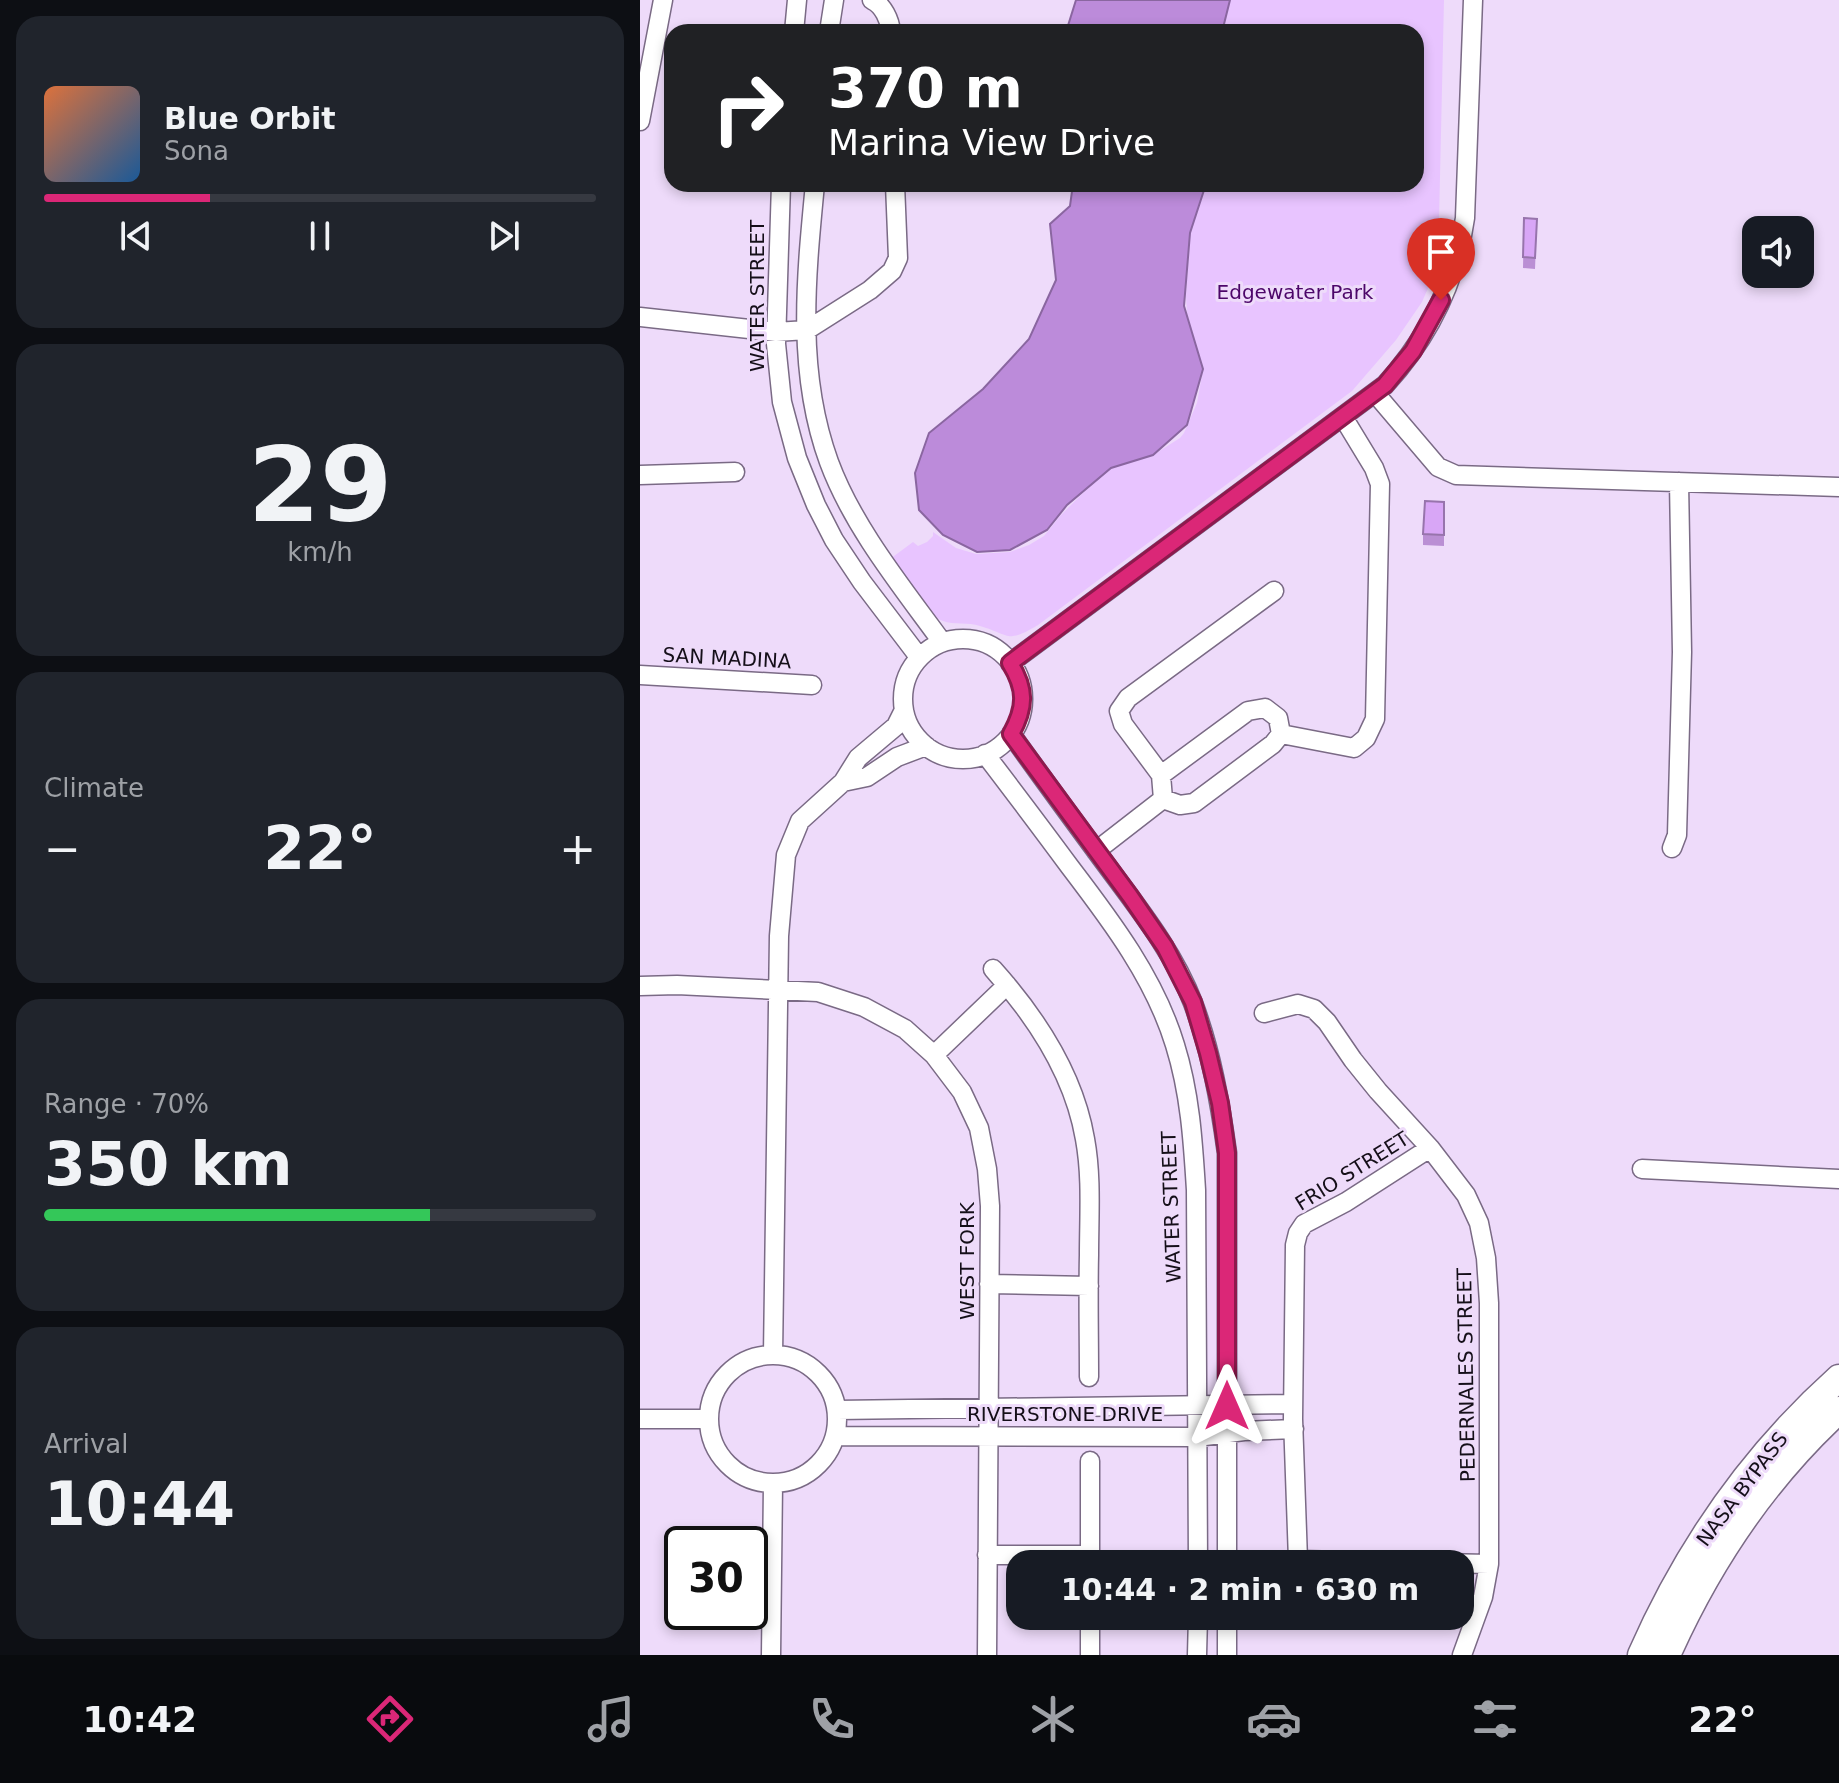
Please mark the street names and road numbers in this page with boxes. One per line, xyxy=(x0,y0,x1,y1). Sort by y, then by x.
street label: WATER STREET xyxy=(745,219,769,372)
street label: SAN MADINA xyxy=(662,643,792,673)
street label: FRIO STREET xyxy=(1291,1126,1414,1216)
street label: WATER STREET xyxy=(1156,1130,1186,1283)
street label: WEST FORK xyxy=(955,1201,979,1320)
street label: PEDERNALES STREET xyxy=(1452,1267,1480,1482)
street label: RIVERSTONE DRIVE xyxy=(967,1402,1163,1426)
street label: NASA BYPASS xyxy=(1691,1427,1793,1551)

